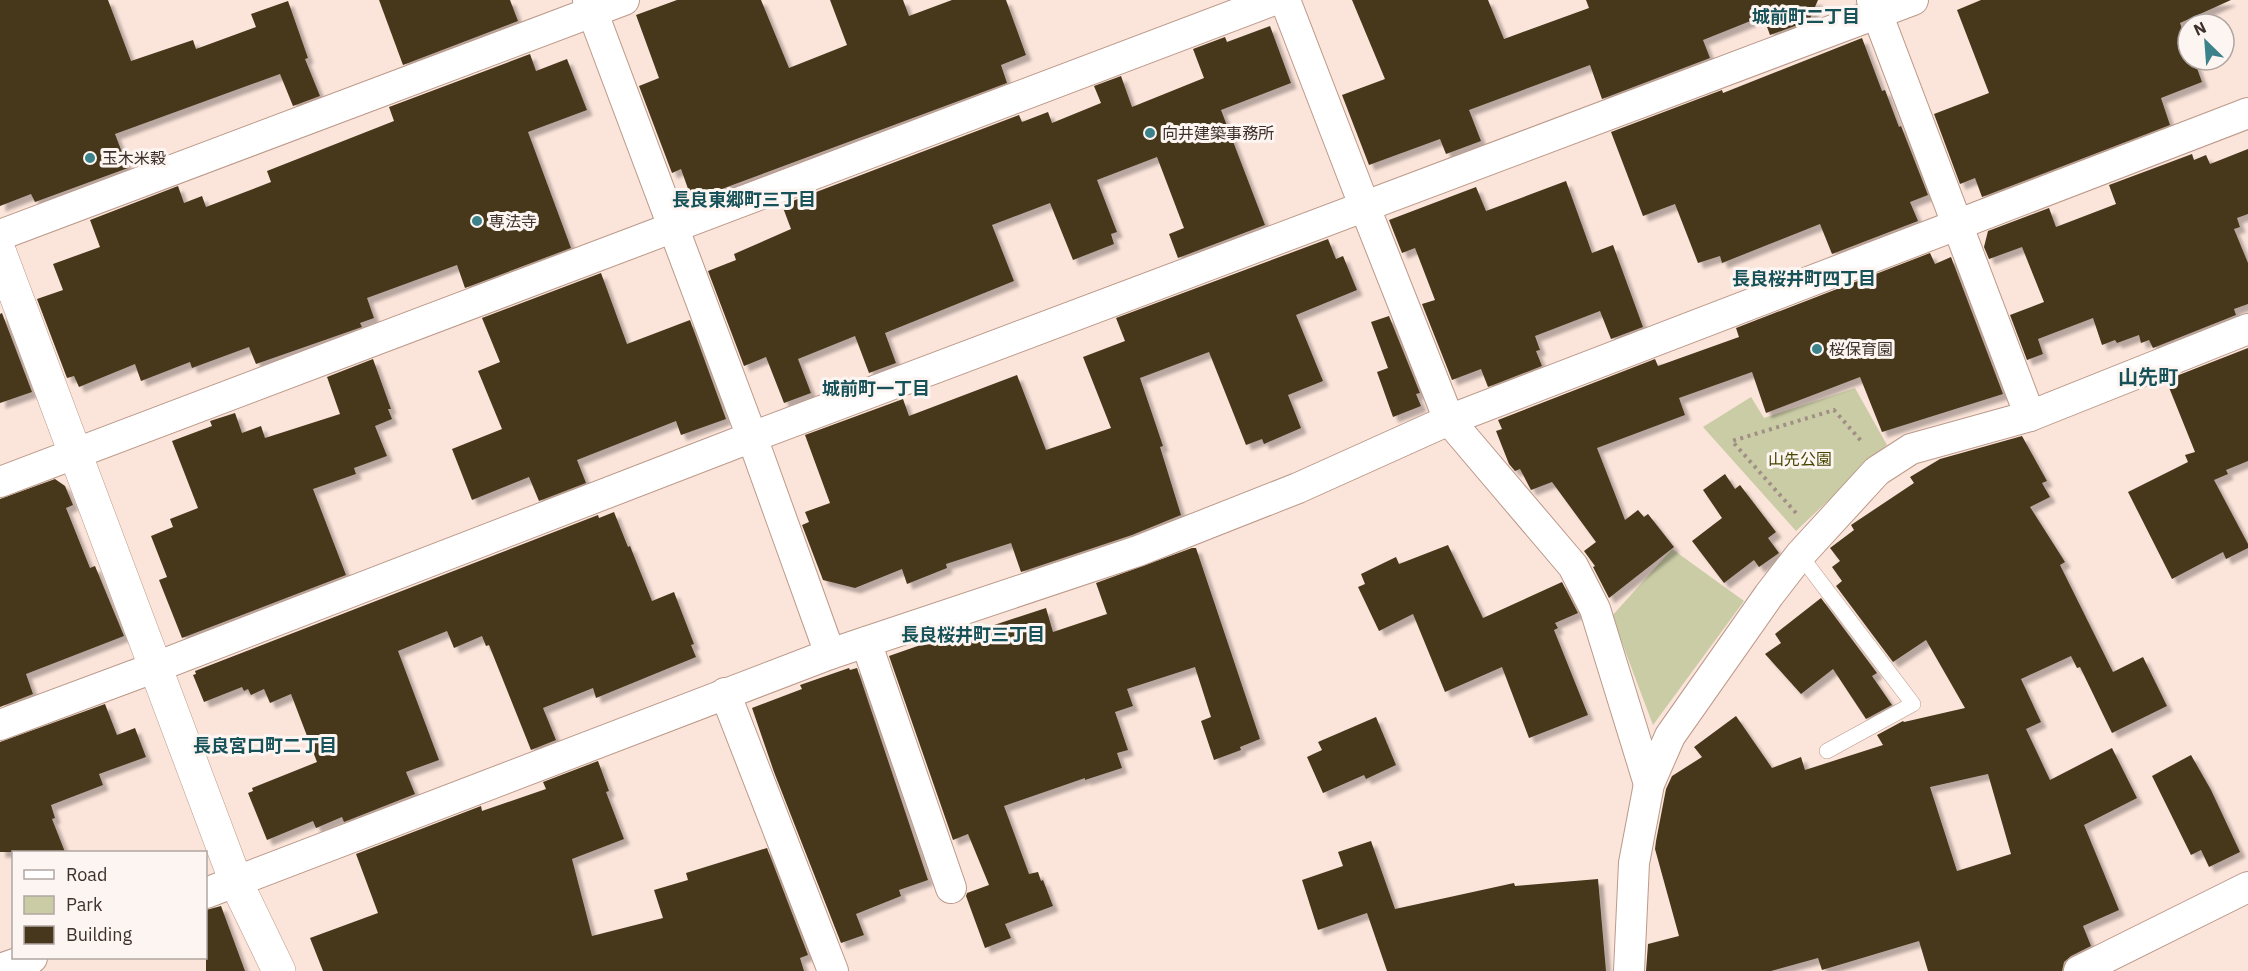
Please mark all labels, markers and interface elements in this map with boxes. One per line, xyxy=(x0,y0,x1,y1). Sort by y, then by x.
district label: 城前町二丁目 xyxy=(1752,5,1860,28)
north arrow xyxy=(2176,12,2236,72)
text: N xyxy=(2190,17,2209,40)
place label: 向井建築事務所 xyxy=(1162,123,1274,143)
marker: 向井建築事務所 xyxy=(1143,126,1157,140)
place label: 玉木米穀 xyxy=(102,148,166,168)
marker: 玉木米穀 xyxy=(83,151,97,165)
district label: 長良東郷町三丁目 xyxy=(672,188,816,211)
place label: 専法寺 xyxy=(489,211,537,231)
marker: 専法寺 xyxy=(470,214,484,228)
district label: 長良桜井町四丁目 xyxy=(1732,267,1876,290)
place label: 桜保育園 xyxy=(1829,339,1893,359)
marker: 桜保育園 xyxy=(1810,342,1824,356)
district label: 山先町 xyxy=(2118,363,2178,390)
district label: 城前町一丁目 xyxy=(822,377,930,400)
park label: 山先公園 xyxy=(1768,449,1832,469)
district label: 長良桜井町三丁目 xyxy=(901,623,1045,646)
district label: 長良宮口町二丁目 xyxy=(193,734,337,757)
legend xyxy=(12,851,207,959)
text: Road xyxy=(66,863,107,886)
text: Park xyxy=(66,893,103,916)
text: Building xyxy=(66,923,133,946)

